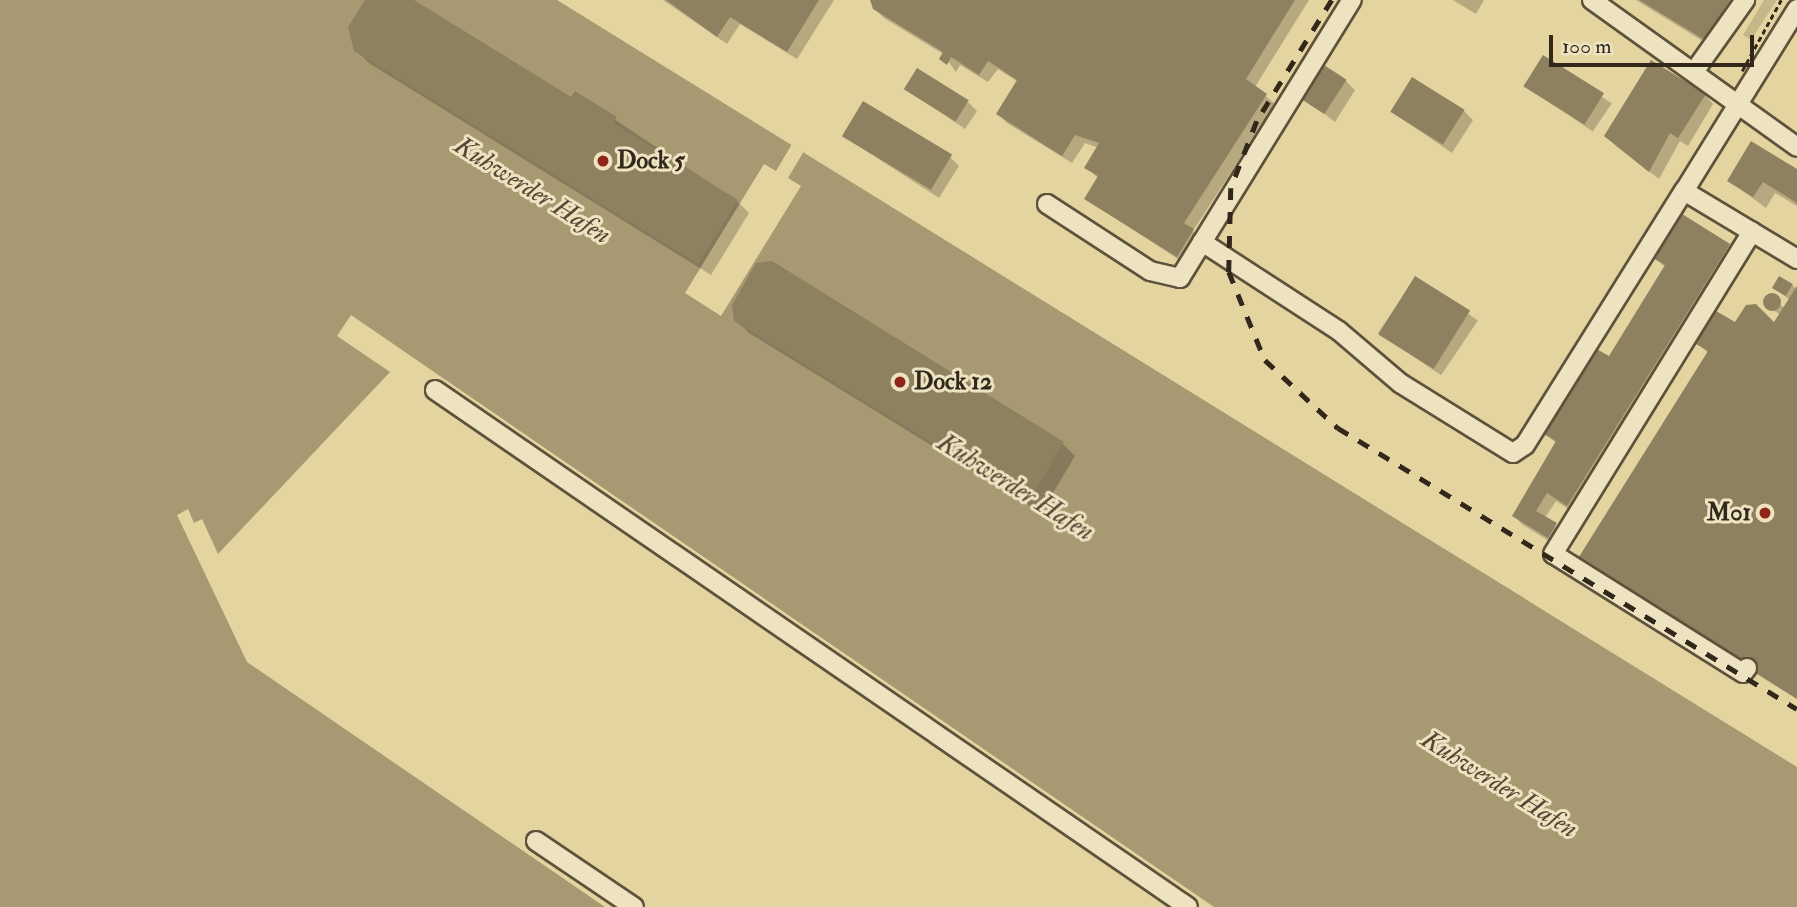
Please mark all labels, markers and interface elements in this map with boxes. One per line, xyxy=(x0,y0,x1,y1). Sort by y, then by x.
scale bar xyxy=(1552,21,1757,65)
text: 100 m xyxy=(1562,33,1612,60)
water label: Kuhwerder Hafen xyxy=(448,131,616,251)
place label: Dock 5 xyxy=(617,147,685,175)
marker: Dock 5 xyxy=(595,153,611,169)
place label: Dock 12 xyxy=(914,368,992,396)
marker: Dock 12 xyxy=(892,374,908,390)
water label: Kuhwerder Hafen xyxy=(931,428,1099,548)
place label: M01 xyxy=(1707,499,1751,527)
marker: M01 xyxy=(1757,505,1773,521)
water label: Kuhwerder Hafen xyxy=(1415,725,1583,845)

